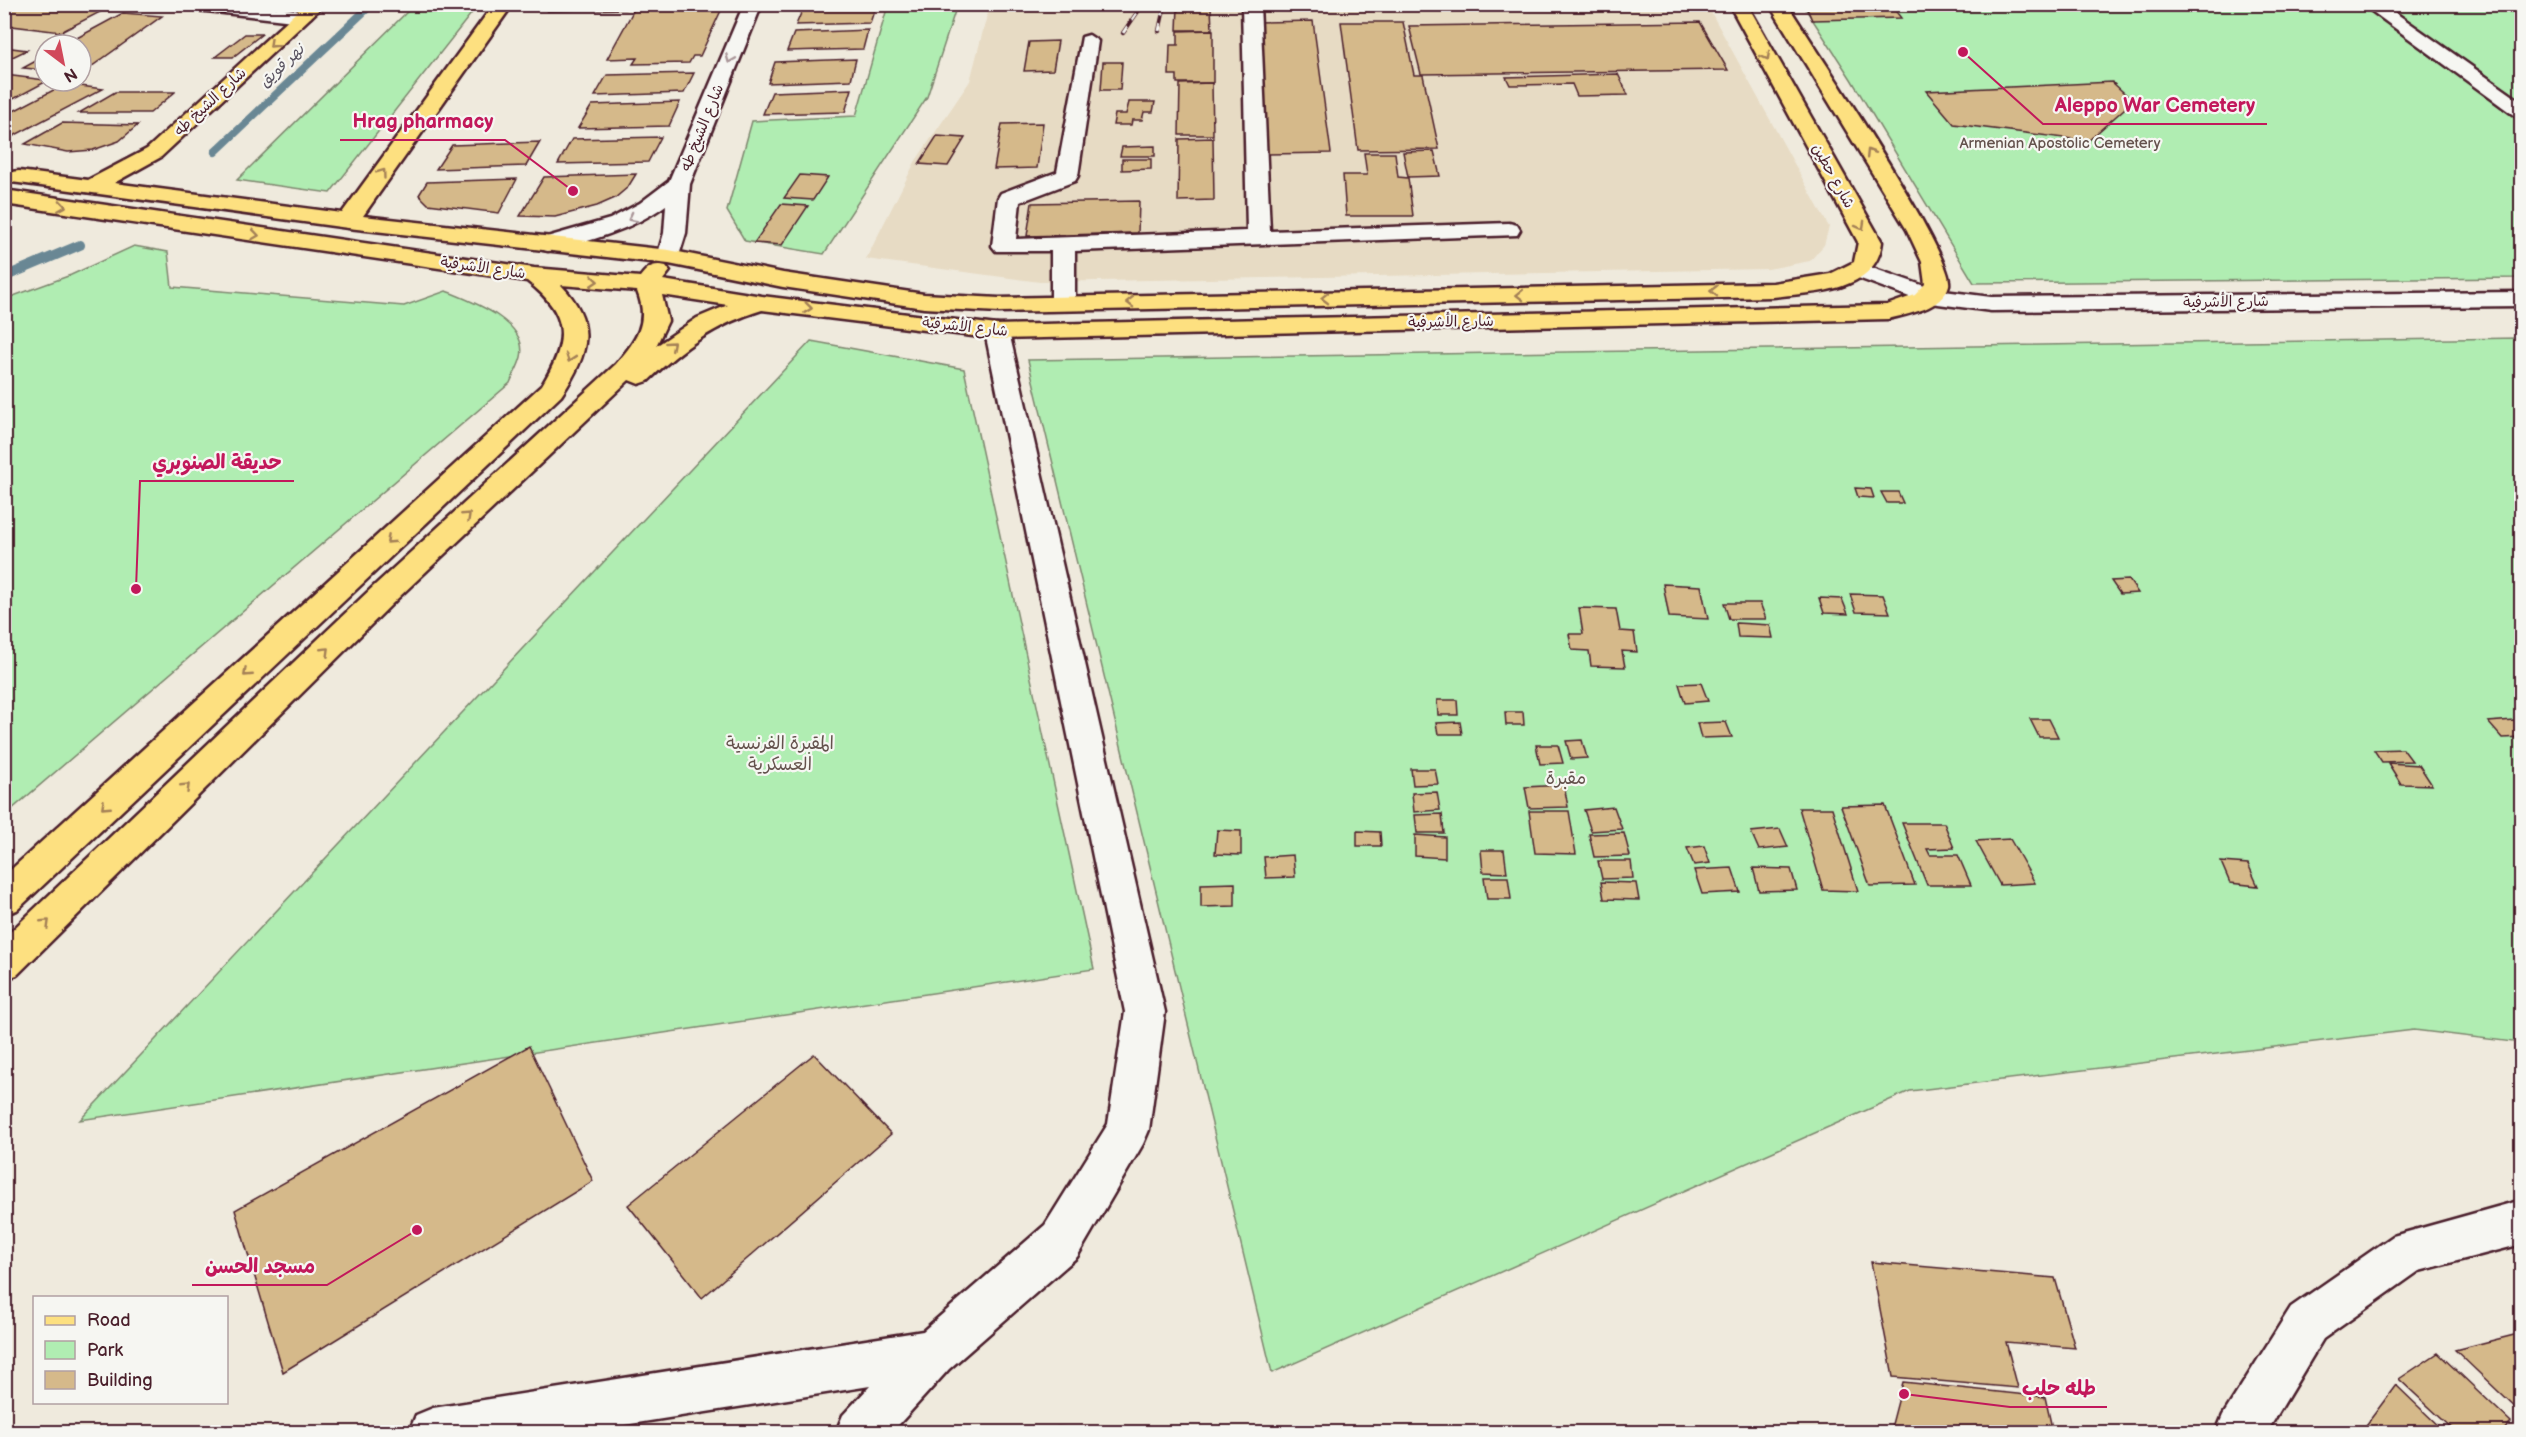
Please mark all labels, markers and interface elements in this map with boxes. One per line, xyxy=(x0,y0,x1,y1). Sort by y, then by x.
north arrow xyxy=(33,33,93,93)
one-way arrow xyxy=(269,37,279,48)
water label: نهر قويق xyxy=(256,39,310,92)
one-way arrow xyxy=(1759,49,1771,60)
one-way arrow xyxy=(725,52,737,63)
text: N xyxy=(60,63,80,86)
street label: شارع الشيخ طه xyxy=(170,64,250,140)
street label: شارع الشيخ طه xyxy=(676,82,728,174)
callout: Aleppo War Cemetery xyxy=(2043,86,2267,124)
text: Aleppo War Cemetery xyxy=(2054,94,2256,118)
callout: Hrag pharmacy xyxy=(340,102,505,140)
text: Hrag pharmacy xyxy=(352,110,494,134)
park label: Armenian Apostolic Cemetery xyxy=(1959,134,2161,153)
street label: شارع حطين xyxy=(1807,140,1859,212)
one-way arrow xyxy=(1866,149,1878,159)
one-way arrow xyxy=(375,169,386,180)
one-way arrow xyxy=(58,200,67,212)
one-way arrow xyxy=(627,211,638,223)
one-way arrow xyxy=(1854,220,1865,230)
one-way arrow xyxy=(250,229,260,241)
street label: شارع الأشرفية xyxy=(439,252,527,283)
one-way arrow xyxy=(589,274,598,287)
one-way arrow xyxy=(1710,285,1719,297)
one-way arrow xyxy=(1515,289,1524,301)
street label: شارع الأشرفية xyxy=(2183,291,2269,312)
one-way arrow xyxy=(1320,292,1329,305)
one-way arrow xyxy=(1125,296,1134,308)
one-way arrow xyxy=(803,302,813,314)
street label: شارع الأشرفية xyxy=(1408,311,1494,332)
street label: شارع الأشرفية xyxy=(921,312,1009,341)
one-way arrow xyxy=(664,341,675,352)
one-way arrow xyxy=(565,352,577,363)
callout: حديقة الصنوبري xyxy=(140,443,294,481)
text: حديقة الصنوبري xyxy=(152,451,282,478)
one-way arrow xyxy=(460,512,471,523)
one-way arrow xyxy=(387,533,398,544)
one-way arrow xyxy=(320,647,330,658)
one-way arrow xyxy=(244,666,254,677)
park label: المقبرة الفرنسية العسكرية xyxy=(726,733,834,775)
park label: مقبرة xyxy=(1546,768,1586,789)
one-way arrow xyxy=(179,783,190,794)
one-way arrow xyxy=(101,799,111,810)
one-way arrow xyxy=(39,919,50,930)
callout: مسجد الحسن xyxy=(192,1247,327,1285)
text: مسجد الحسن xyxy=(205,1255,315,1279)
legend xyxy=(33,1296,228,1404)
text: Road xyxy=(87,1310,131,1331)
text: Park xyxy=(87,1340,123,1361)
callout: طله حلب xyxy=(2010,1369,2107,1407)
text: Building xyxy=(87,1370,153,1391)
text: طله حلب xyxy=(2022,1377,2096,1401)

